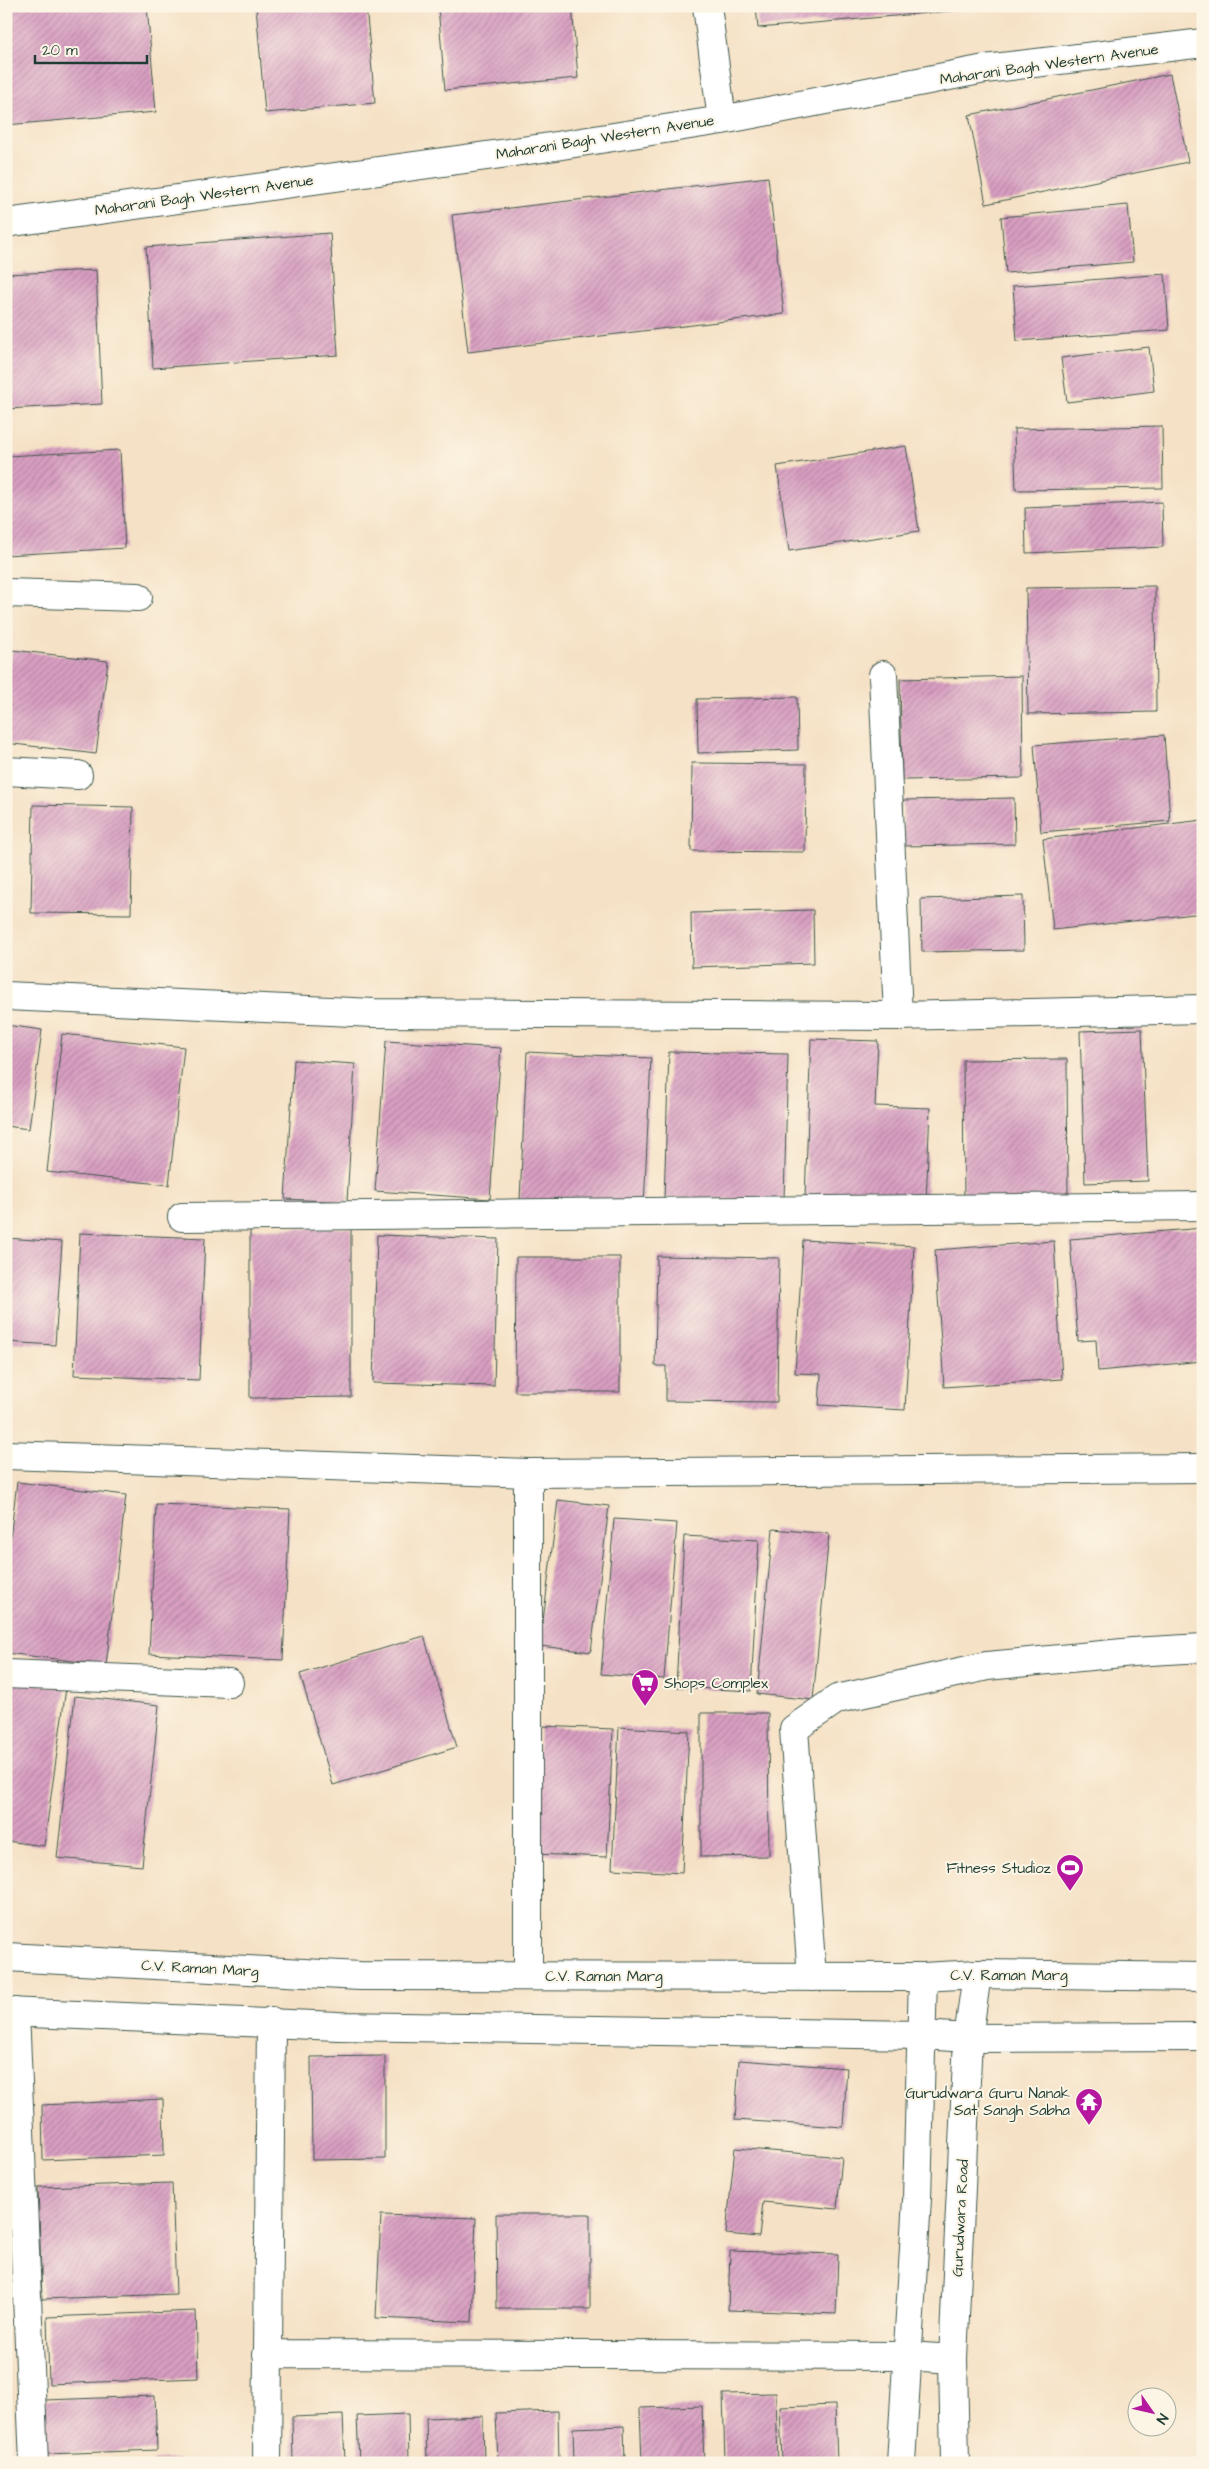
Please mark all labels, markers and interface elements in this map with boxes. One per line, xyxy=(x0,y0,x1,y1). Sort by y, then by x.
scale bar xyxy=(35,32,148,64)
street label: Maharani Bagh Western Avenue xyxy=(938,39,1160,91)
text: 20 m xyxy=(42,40,78,61)
street label: Maharani Bagh Western Avenue xyxy=(494,110,716,166)
street label: Maharani Bagh Western Avenue xyxy=(93,170,315,222)
supermarket icon: Shops Complex xyxy=(630,1668,660,1707)
place label: Shops Complex xyxy=(664,1673,769,1694)
sports icon: Fitness Studioz xyxy=(1055,1853,1085,1892)
place label: Fitness Studioz xyxy=(946,1858,1052,1879)
street label: C.V. Raman Marg xyxy=(141,1955,259,1983)
street label: C.V. Raman Marg xyxy=(950,1965,1068,1987)
street label: C.V. Raman Marg xyxy=(545,1966,663,1988)
place label: Gurudwara Guru Nanak Sat Sangh Sabha xyxy=(905,2083,1070,2122)
temple icon: Gurudwara Guru Nanak Sat Sangh Sabha xyxy=(1074,2087,1104,2126)
street label: Gurudwara Road xyxy=(947,2158,974,2277)
north arrow xyxy=(1126,2386,1176,2436)
text: N xyxy=(1151,2409,1173,2428)

